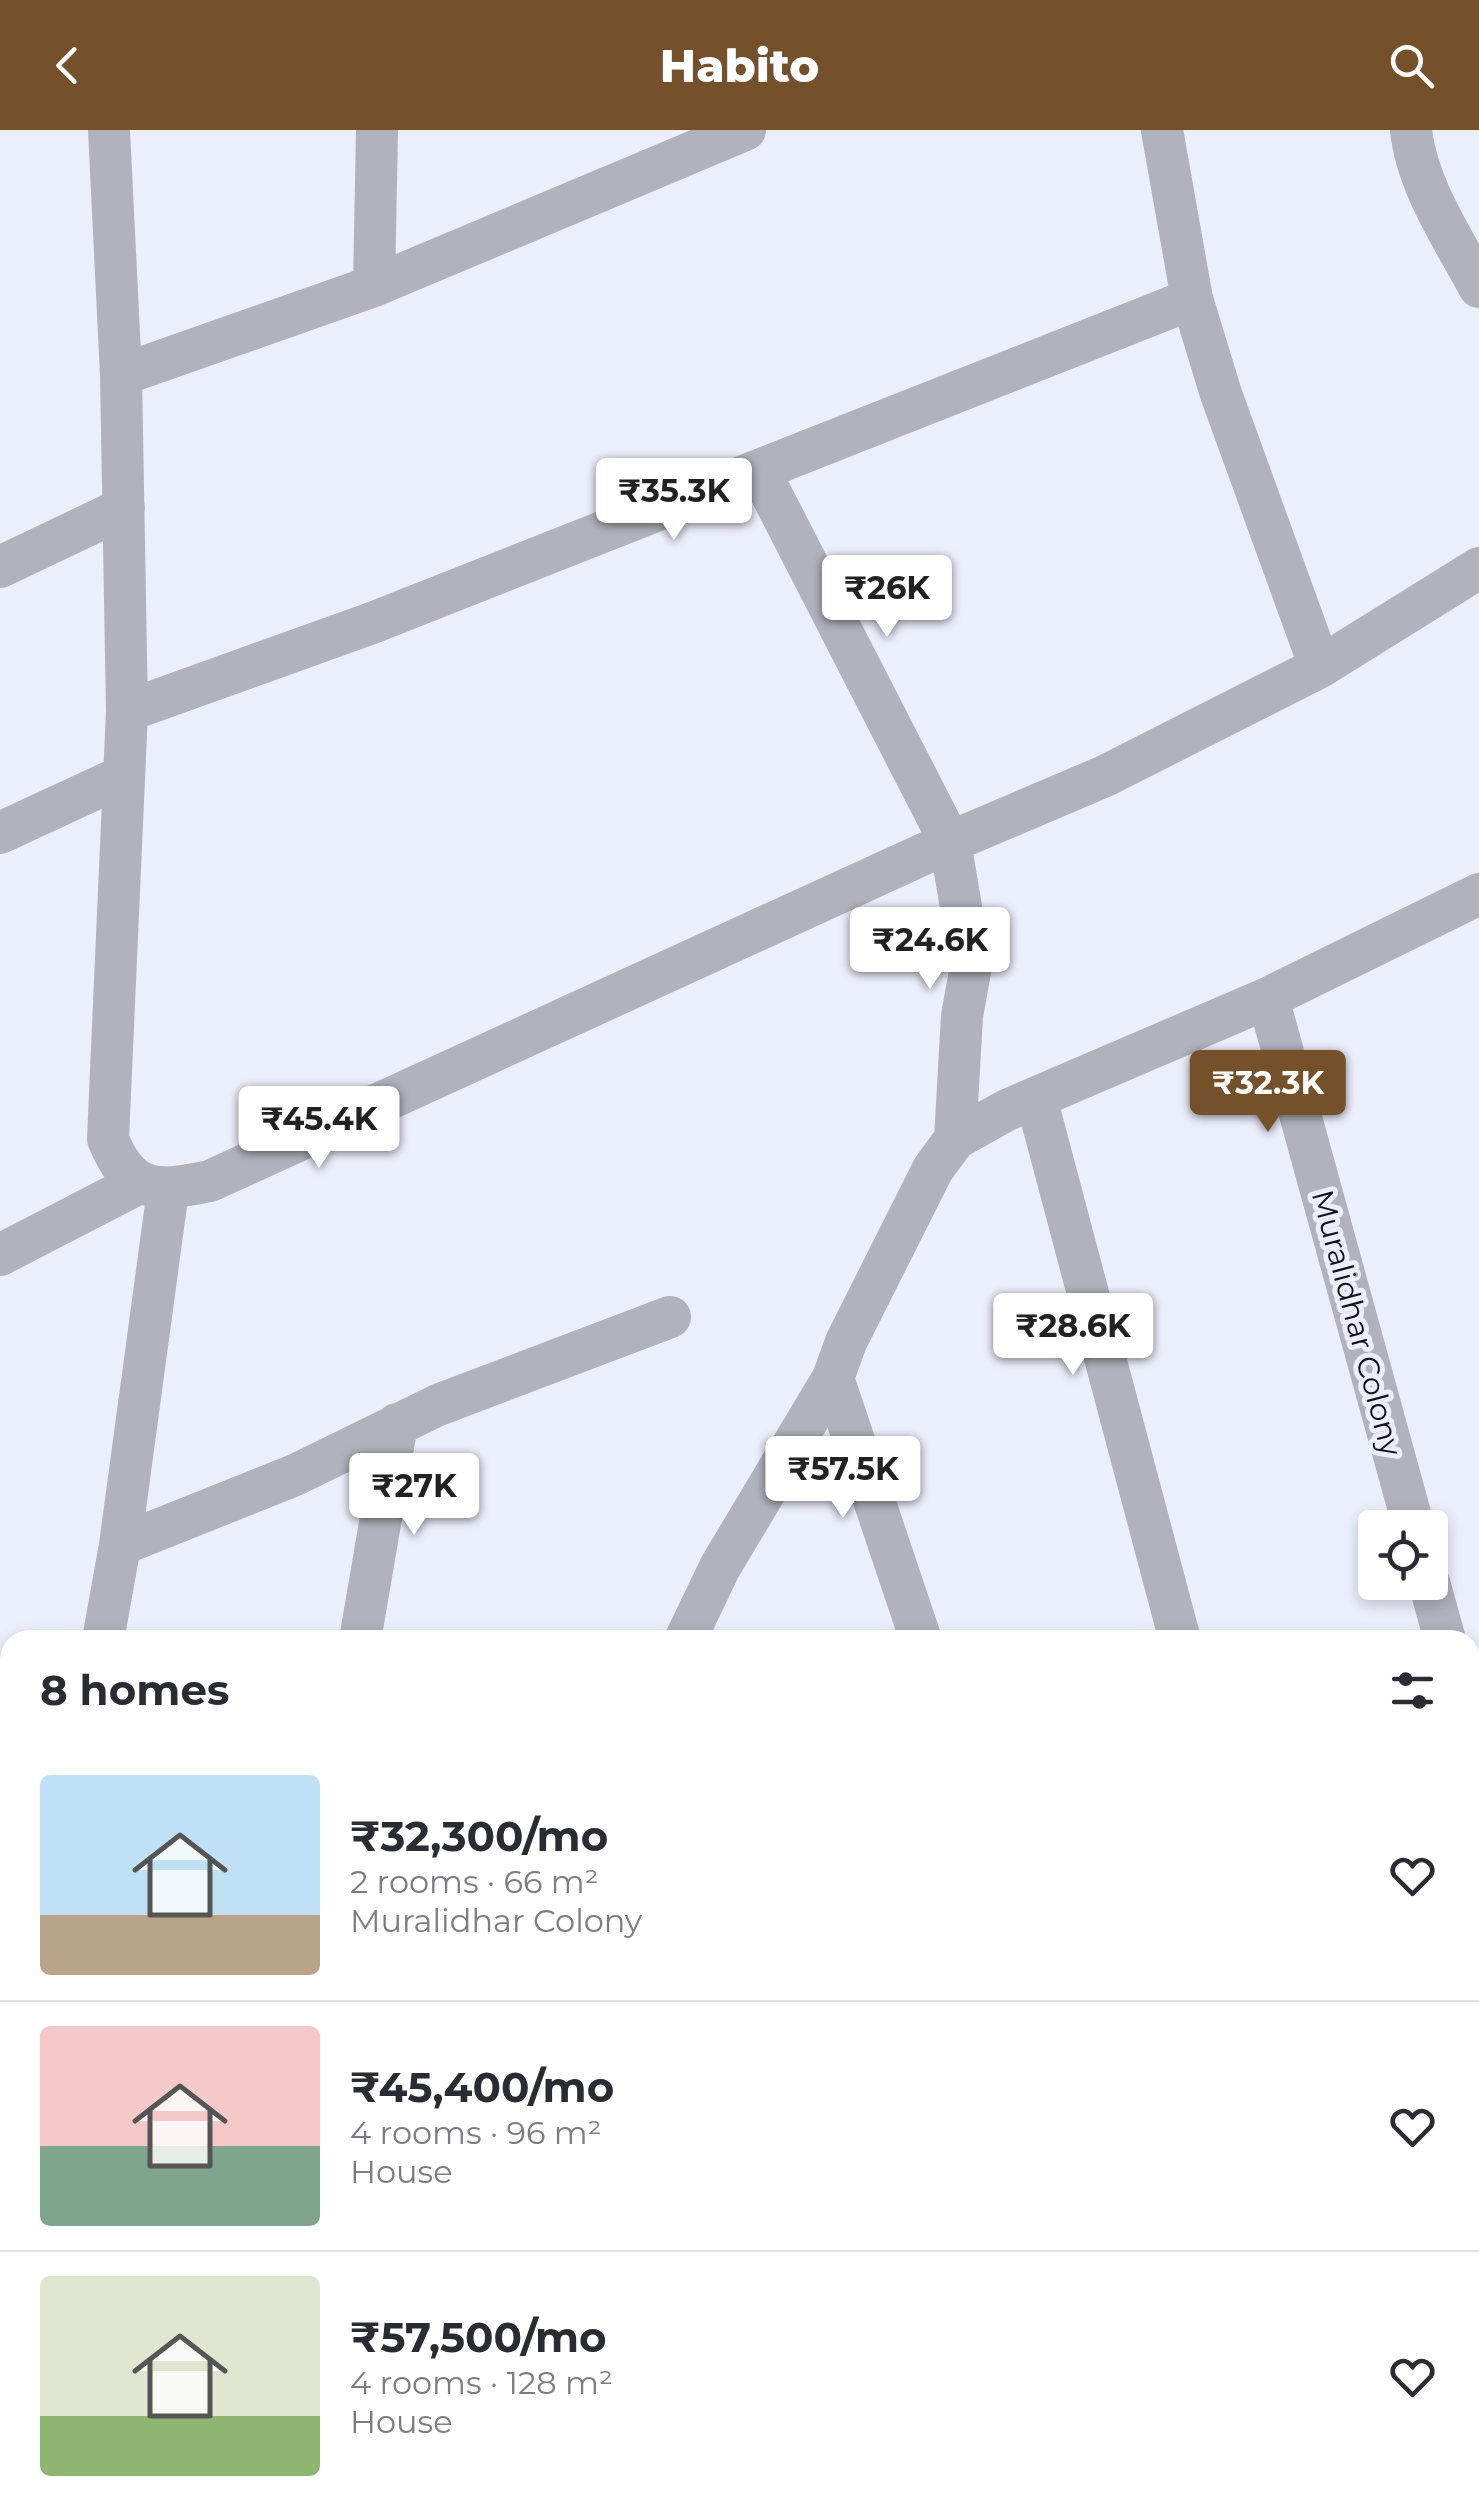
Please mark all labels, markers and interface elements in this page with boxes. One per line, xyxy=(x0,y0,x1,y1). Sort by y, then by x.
icon: back xyxy=(40,38,95,93)
text: Habito xyxy=(660,38,819,93)
icon: search xyxy=(1384,38,1439,93)
pin: ₹35.3K xyxy=(593,458,755,543)
text: ₹35.3K xyxy=(618,471,730,510)
pin: ₹26K xyxy=(828,555,946,640)
text: ₹26K xyxy=(844,568,930,607)
pin: ₹24.6K xyxy=(849,907,1011,992)
text: ₹24.6K xyxy=(872,920,988,959)
pin: ₹32.3K xyxy=(1187,1050,1349,1135)
text: ₹32.3K xyxy=(1212,1063,1324,1102)
pin: ₹45.4K xyxy=(238,1086,400,1171)
text: ₹45.4K xyxy=(261,1099,377,1138)
street label: Muralidhar Colony xyxy=(1304,1186,1411,1461)
pin: ₹28.6K xyxy=(992,1293,1154,1378)
text: ₹28.6K xyxy=(1015,1306,1131,1345)
pin: ₹57.5K xyxy=(762,1436,924,1521)
text: ₹57.5K xyxy=(787,1449,899,1488)
pin: ₹27K xyxy=(355,1453,473,1538)
text: ₹27K xyxy=(371,1466,457,1505)
map controls xyxy=(1358,1510,1448,1600)
button: locate xyxy=(1358,1510,1448,1600)
icon: filters xyxy=(1385,1663,1440,1718)
text: 8 homes xyxy=(40,1664,229,1716)
text: ₹32,300/mo xyxy=(350,1810,608,1862)
icon: home xyxy=(120,1815,240,1935)
icon: heart xyxy=(1385,1848,1440,1903)
text: 2 rooms · 66 m² xyxy=(350,1862,599,1901)
text: Muralidhar Colony xyxy=(350,1901,642,1940)
text: ₹45,400/mo xyxy=(350,2061,614,2113)
icon: home xyxy=(120,2066,240,2186)
icon: heart xyxy=(1385,2099,1440,2154)
text: 4 rooms · 96 m² xyxy=(350,2113,602,2152)
text: House xyxy=(350,2152,453,2191)
text: ₹57,500/mo xyxy=(350,2311,607,2363)
icon: home xyxy=(120,2316,240,2436)
icon: heart xyxy=(1385,2349,1440,2404)
text: 4 rooms · 128 m² xyxy=(350,2363,613,2402)
text: House xyxy=(350,2402,453,2441)

